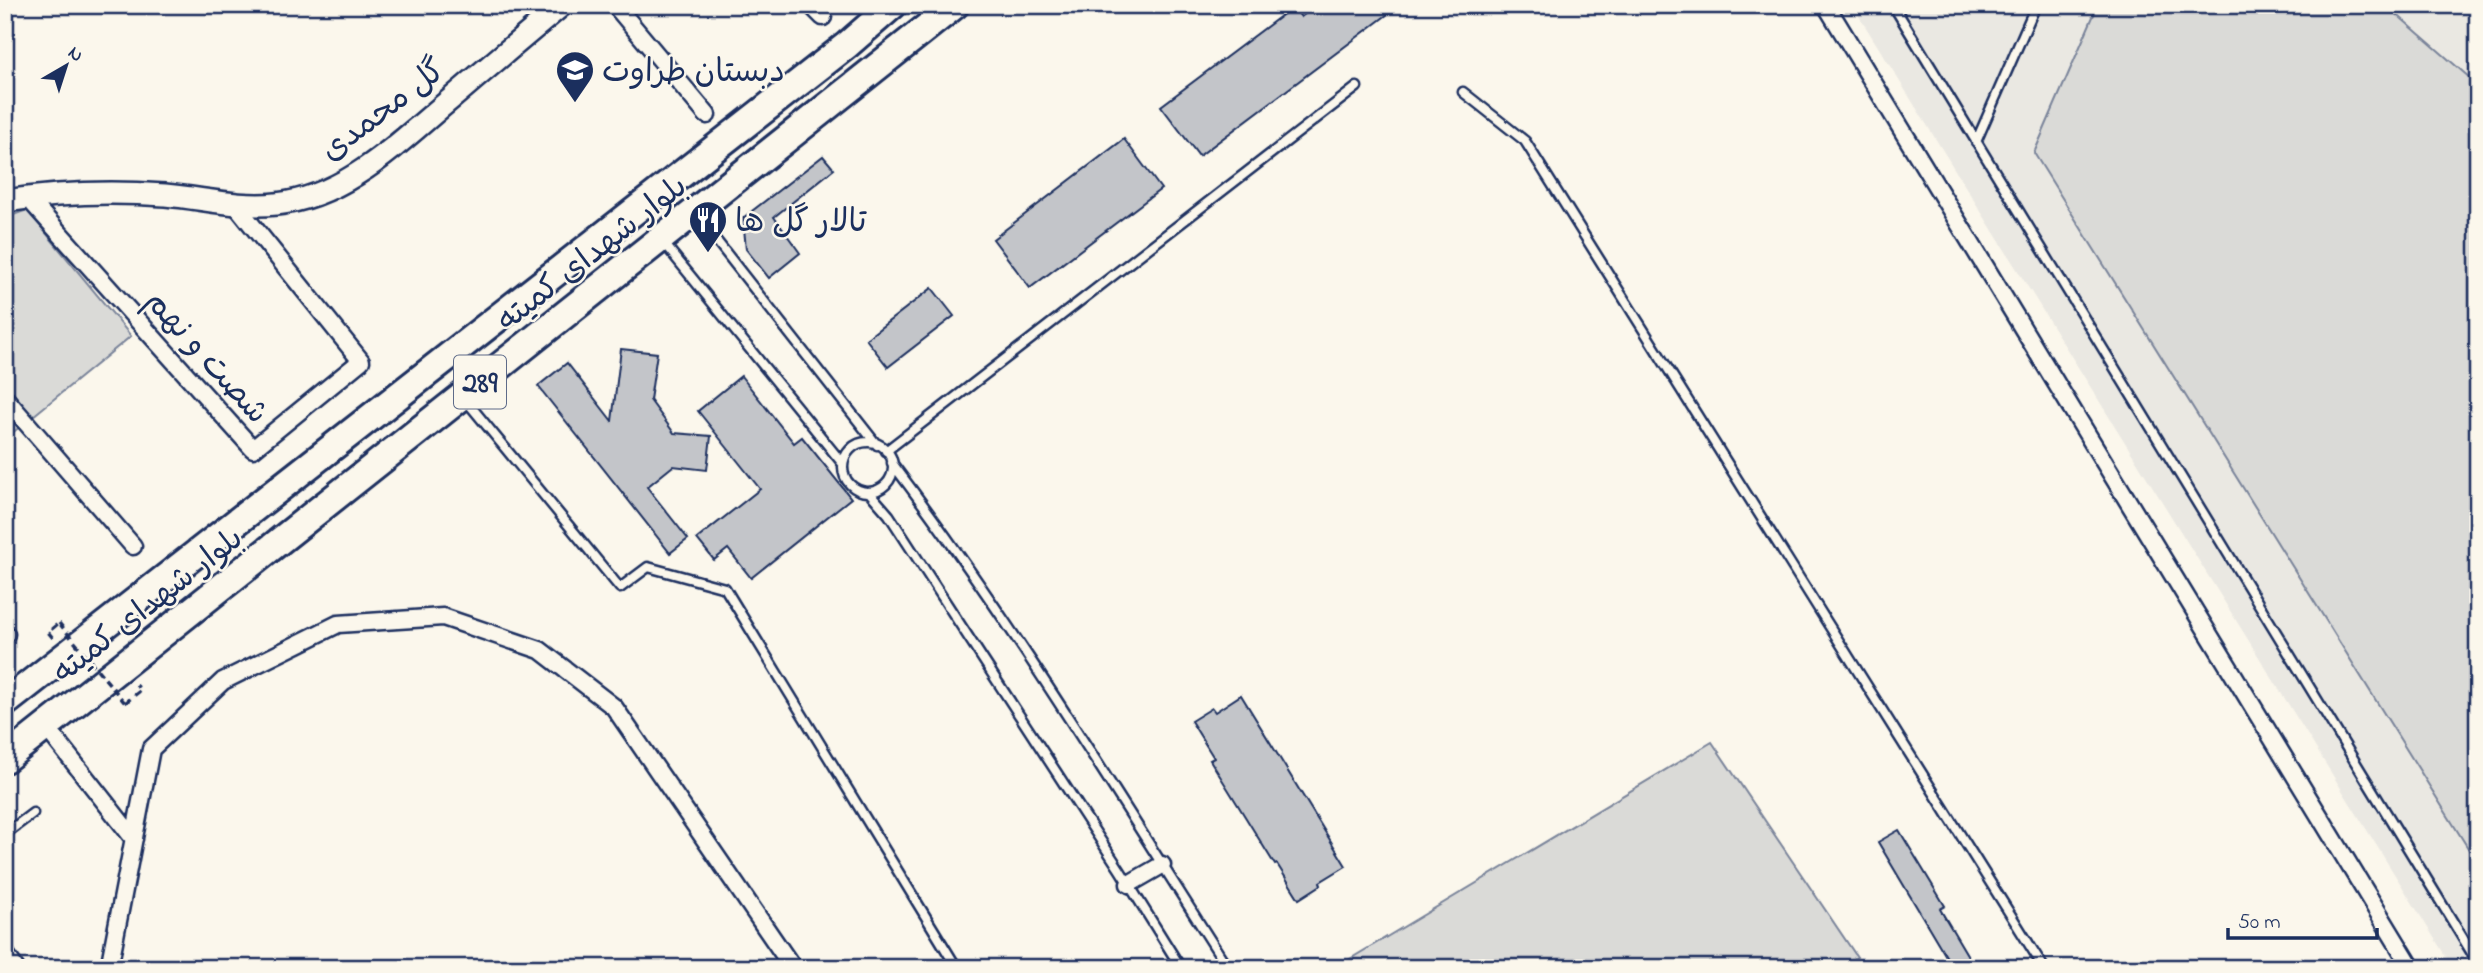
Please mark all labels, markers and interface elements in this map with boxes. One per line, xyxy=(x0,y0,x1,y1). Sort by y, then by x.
north arrow xyxy=(32,32,102,102)
text: N xyxy=(62,40,89,69)
street label: گل محمدی xyxy=(312,49,457,175)
school or university icon: دبستان طراوت xyxy=(554,49,596,104)
place label: دبستان طراوت xyxy=(602,50,785,97)
street label: بلوار شهدای کمیته xyxy=(488,165,699,344)
restaurant icon: تالار گل ها xyxy=(687,199,729,254)
place label: تالار گل ها xyxy=(735,200,867,247)
street label: شصت و نهم xyxy=(132,281,278,436)
road number: 289 xyxy=(454,356,506,408)
street label: بلوار شهدای کمیته xyxy=(44,517,255,696)
scale bar xyxy=(2228,896,2376,940)
text: 50 m xyxy=(2238,908,2281,938)

